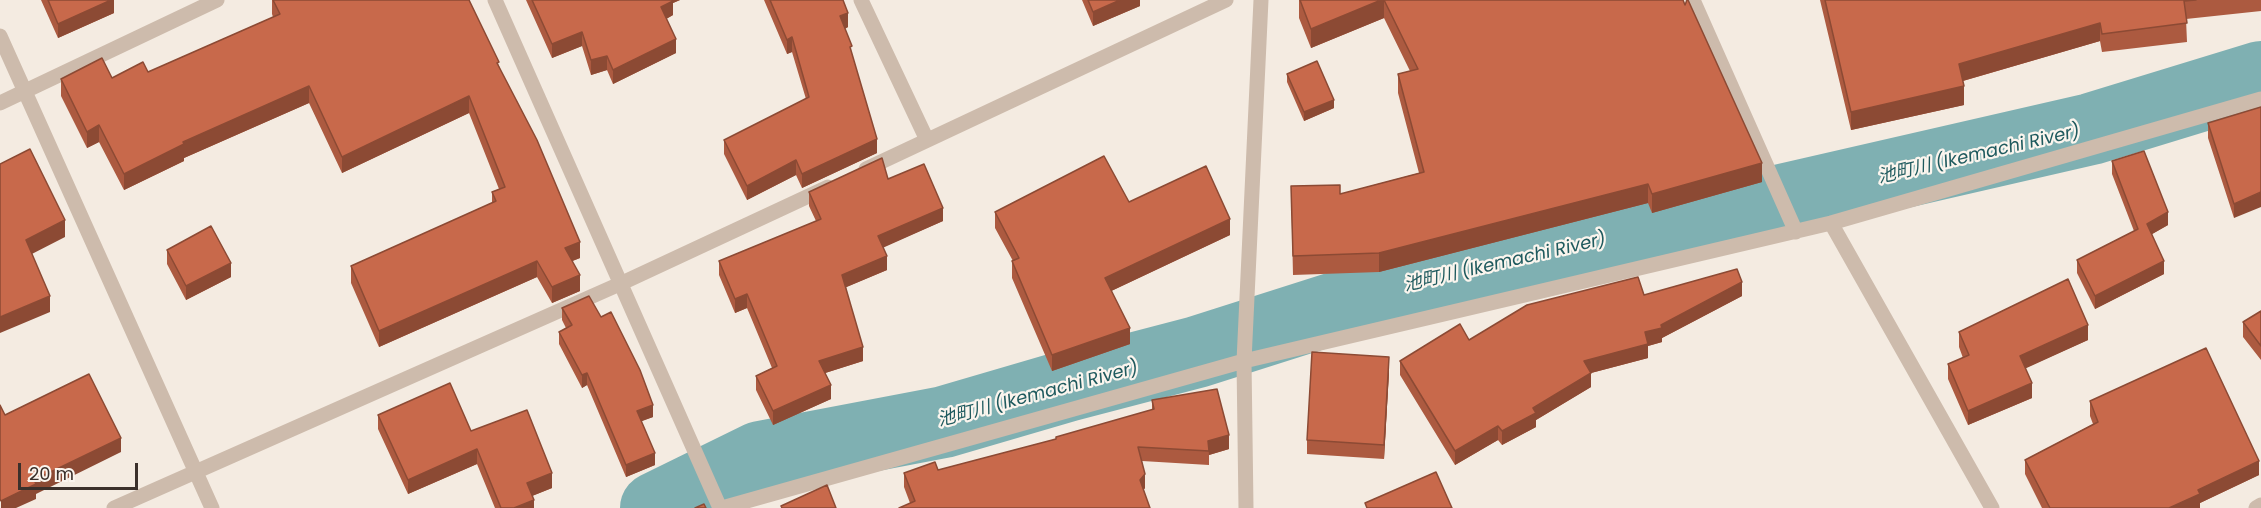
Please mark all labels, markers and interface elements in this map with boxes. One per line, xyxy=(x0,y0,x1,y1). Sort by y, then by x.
water label: 池町川 (Ikemachi River) xyxy=(1876,121,2082,189)
water label: 池町川 (Ikemachi River) xyxy=(1402,229,1608,297)
water label: 池町川 (Ikemachi River) xyxy=(935,358,1141,432)
scale bar xyxy=(21,451,141,489)
text: 20 m xyxy=(29,461,74,486)

